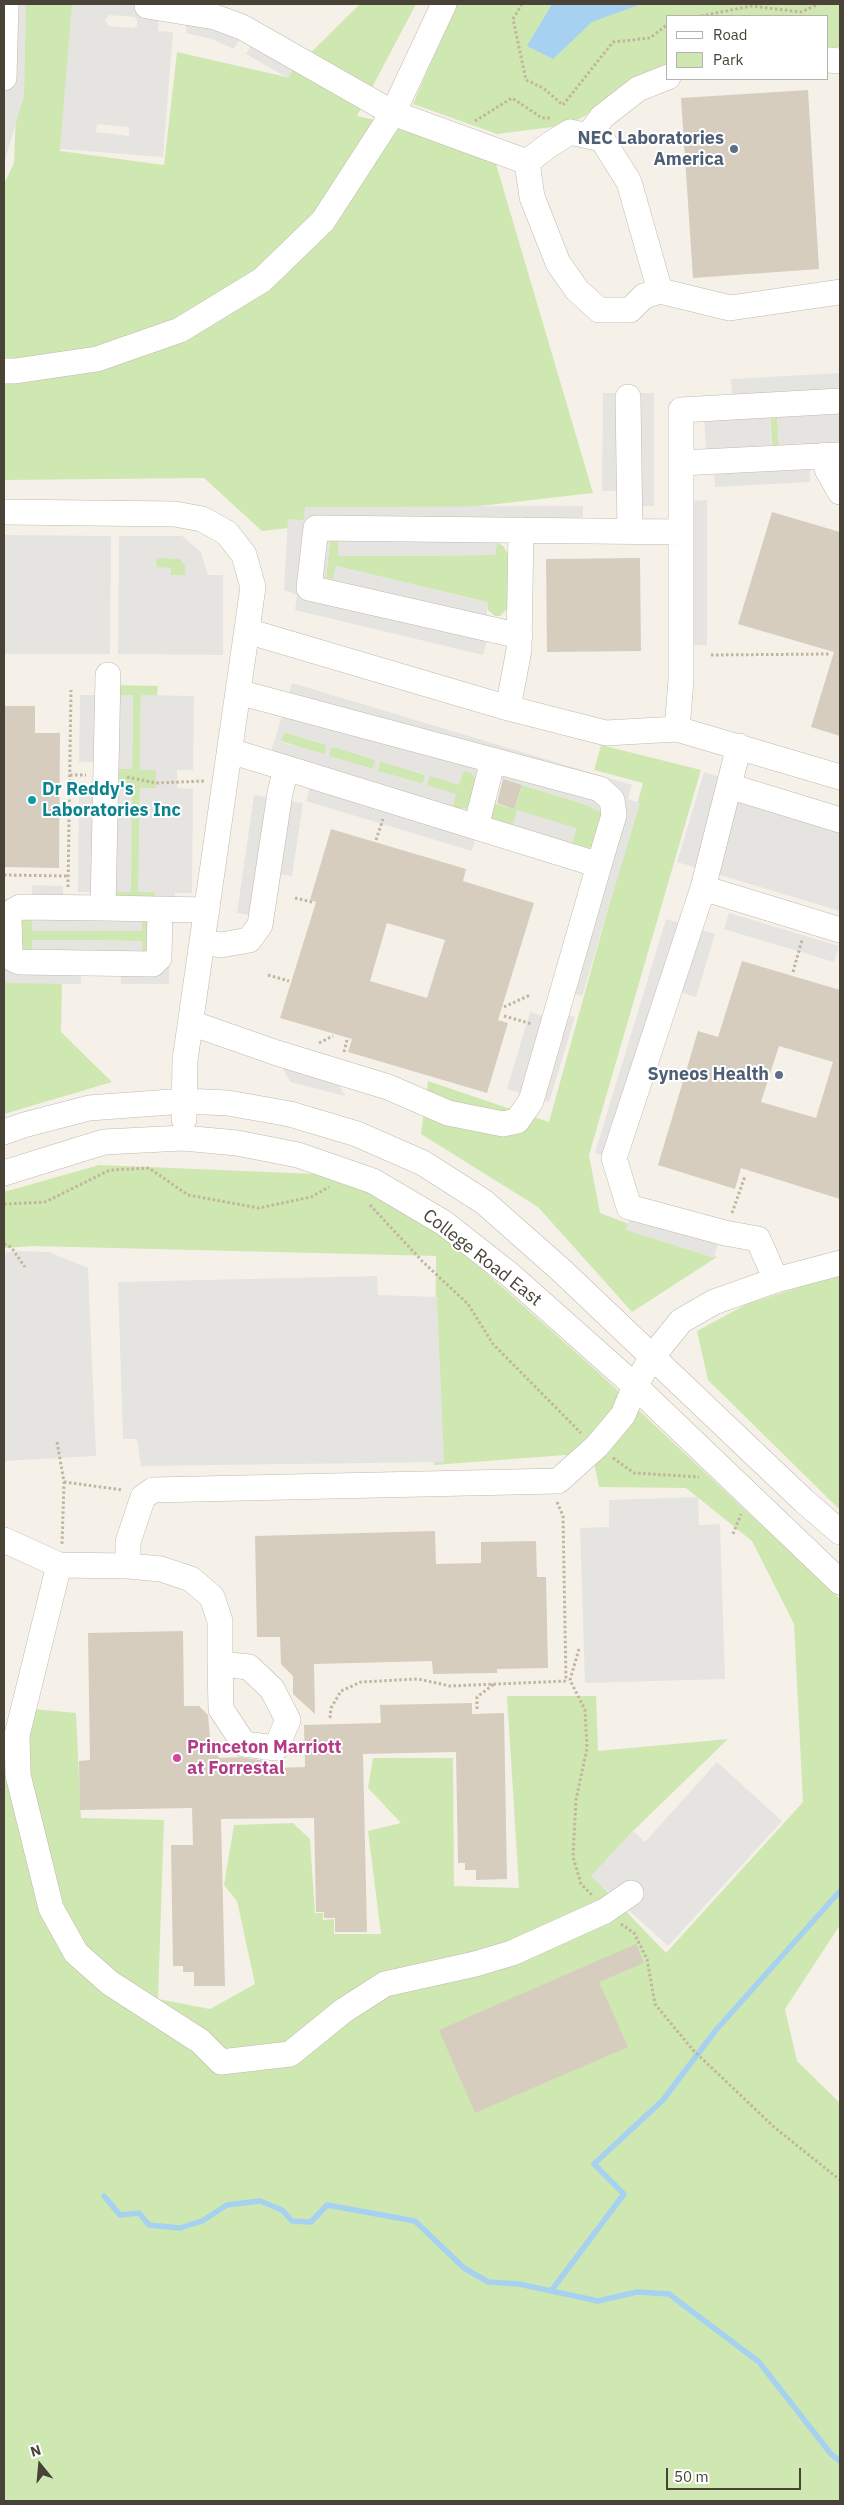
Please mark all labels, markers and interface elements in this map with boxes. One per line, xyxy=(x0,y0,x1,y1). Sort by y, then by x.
legend xyxy=(666,15,829,80)
text: Road xyxy=(713,25,748,44)
text: Park xyxy=(713,50,743,69)
place label: NEC Laboratories America xyxy=(577,128,724,170)
marker: NEC Laboratories America xyxy=(728,143,740,155)
place label: Dr Reddy's Laboratories Inc xyxy=(42,779,181,822)
marker: Dr Reddy's Laboratories Inc xyxy=(26,794,38,806)
place label: Syneos Health xyxy=(647,1064,769,1086)
marker: Syneos Health xyxy=(773,1069,785,1081)
street label: College Road East xyxy=(418,1205,546,1311)
place label: Princeton Marriott at Forrestal xyxy=(187,1737,341,1780)
marker: Princeton Marriott at Forrestal xyxy=(171,1752,183,1764)
north arrow xyxy=(15,2440,65,2490)
text: N xyxy=(28,2441,43,2461)
scale bar xyxy=(669,2458,804,2490)
text: 50 m xyxy=(674,2467,709,2486)

